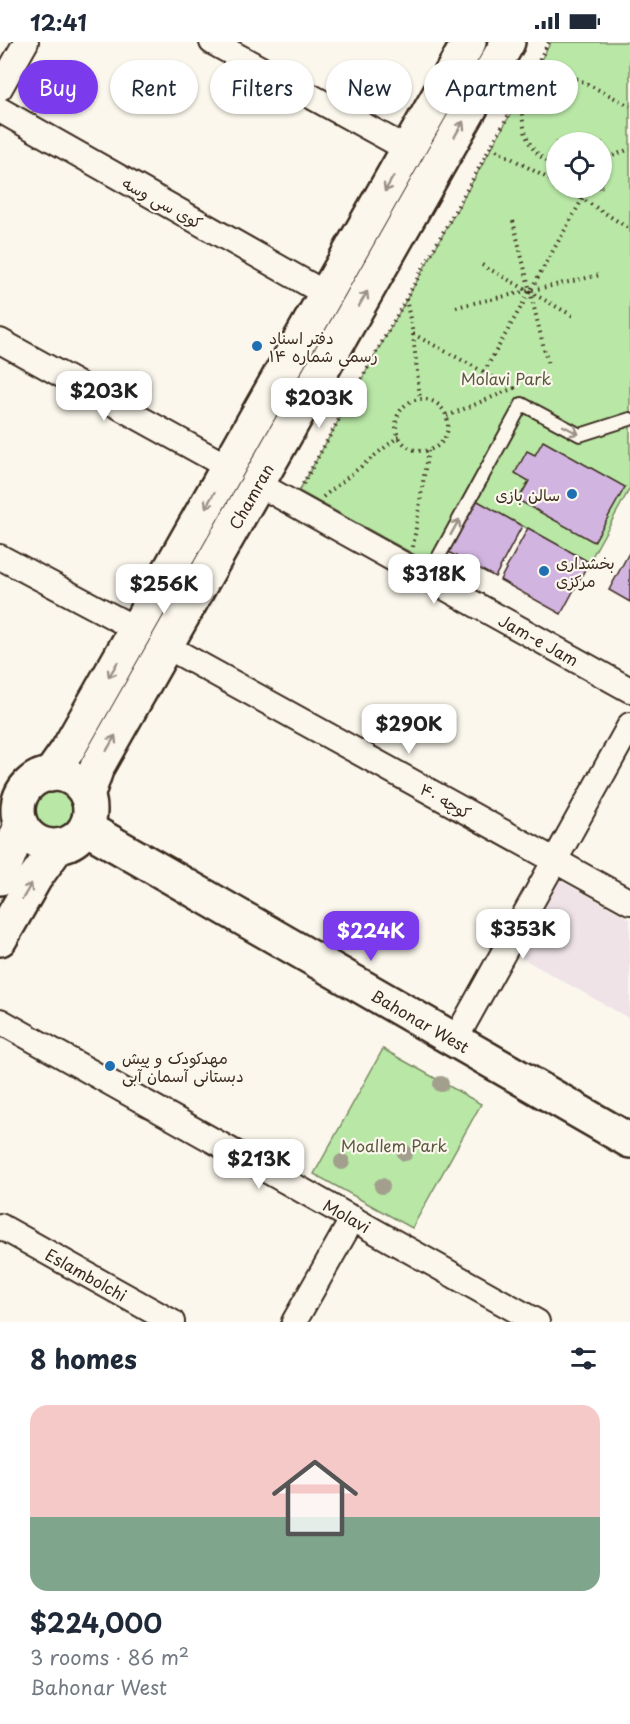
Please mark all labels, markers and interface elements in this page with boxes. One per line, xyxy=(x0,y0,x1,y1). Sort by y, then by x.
text: 12:41 xyxy=(30,5,87,38)
chip: Buy xyxy=(18,60,98,114)
chip: Rent xyxy=(110,60,198,114)
chip: Filters xyxy=(210,60,314,114)
chip: New xyxy=(326,60,412,114)
chip: Apartment xyxy=(424,60,578,114)
one-way arrow xyxy=(453,121,465,138)
map controls xyxy=(546,132,612,198)
button: locate xyxy=(546,132,612,198)
street label: کوی سی وسه xyxy=(118,170,208,234)
one-way arrow xyxy=(383,175,395,192)
one-way arrow xyxy=(357,291,369,308)
place label: دفتر اسناد رسمی شماره ۱۴ xyxy=(269,325,378,367)
marker: دفتر اسناد رسمی شماره ۱۴ xyxy=(250,339,264,353)
park label: Molavi Park xyxy=(461,366,552,390)
pin: $203K xyxy=(62,371,146,422)
text: $203K xyxy=(70,375,138,405)
pin: $203K xyxy=(277,378,361,429)
text: $203K xyxy=(285,382,353,412)
one-way arrow xyxy=(562,424,579,436)
street label: Chamran xyxy=(222,459,279,534)
place label: سالن بازی xyxy=(496,482,560,506)
marker: سالن بازی xyxy=(565,487,579,501)
one-way arrow xyxy=(204,491,216,508)
one-way arrow xyxy=(450,518,461,536)
place label: بخشداری مرکزی xyxy=(556,550,615,592)
pin: $318K xyxy=(392,554,476,605)
text: $318K xyxy=(402,558,466,588)
pin: $256K xyxy=(122,564,206,615)
marker: بخشداری مرکزی xyxy=(537,564,551,578)
text: $256K xyxy=(130,568,198,598)
street label: Jam-e Jam xyxy=(494,608,583,671)
one-way arrow xyxy=(107,661,119,678)
pin: $290K xyxy=(367,704,451,755)
text: $290K xyxy=(376,708,442,738)
one-way arrow xyxy=(106,734,117,752)
street label: کوچه ۴۰ xyxy=(416,776,476,824)
one-way arrow xyxy=(21,883,33,900)
pin: $353K xyxy=(481,909,565,960)
pin: $224K xyxy=(329,911,413,962)
text: $353K xyxy=(490,913,556,943)
text: $224K xyxy=(337,915,405,945)
street label: Bahonar West xyxy=(367,983,474,1058)
place label: مهدکودک و پیش دبستانی آسمان آبی xyxy=(122,1045,244,1087)
marker: مهدکودک و پیش دبستانی آسمان آبی xyxy=(103,1059,117,1073)
park label: Moallem Park xyxy=(341,1133,447,1157)
pin: $213K xyxy=(217,1139,301,1190)
text: $213K xyxy=(227,1143,291,1173)
street label: Molavi xyxy=(319,1193,375,1238)
street label: Eslambolchi xyxy=(41,1242,132,1307)
text: 8 homes xyxy=(30,1339,137,1378)
icon: filters xyxy=(567,1342,600,1375)
icon: home xyxy=(261,1444,369,1552)
text: $224,000 xyxy=(30,1603,162,1642)
text: 3 rooms · 86 m² xyxy=(30,1642,189,1672)
text: Bahonar West xyxy=(30,1672,167,1702)

